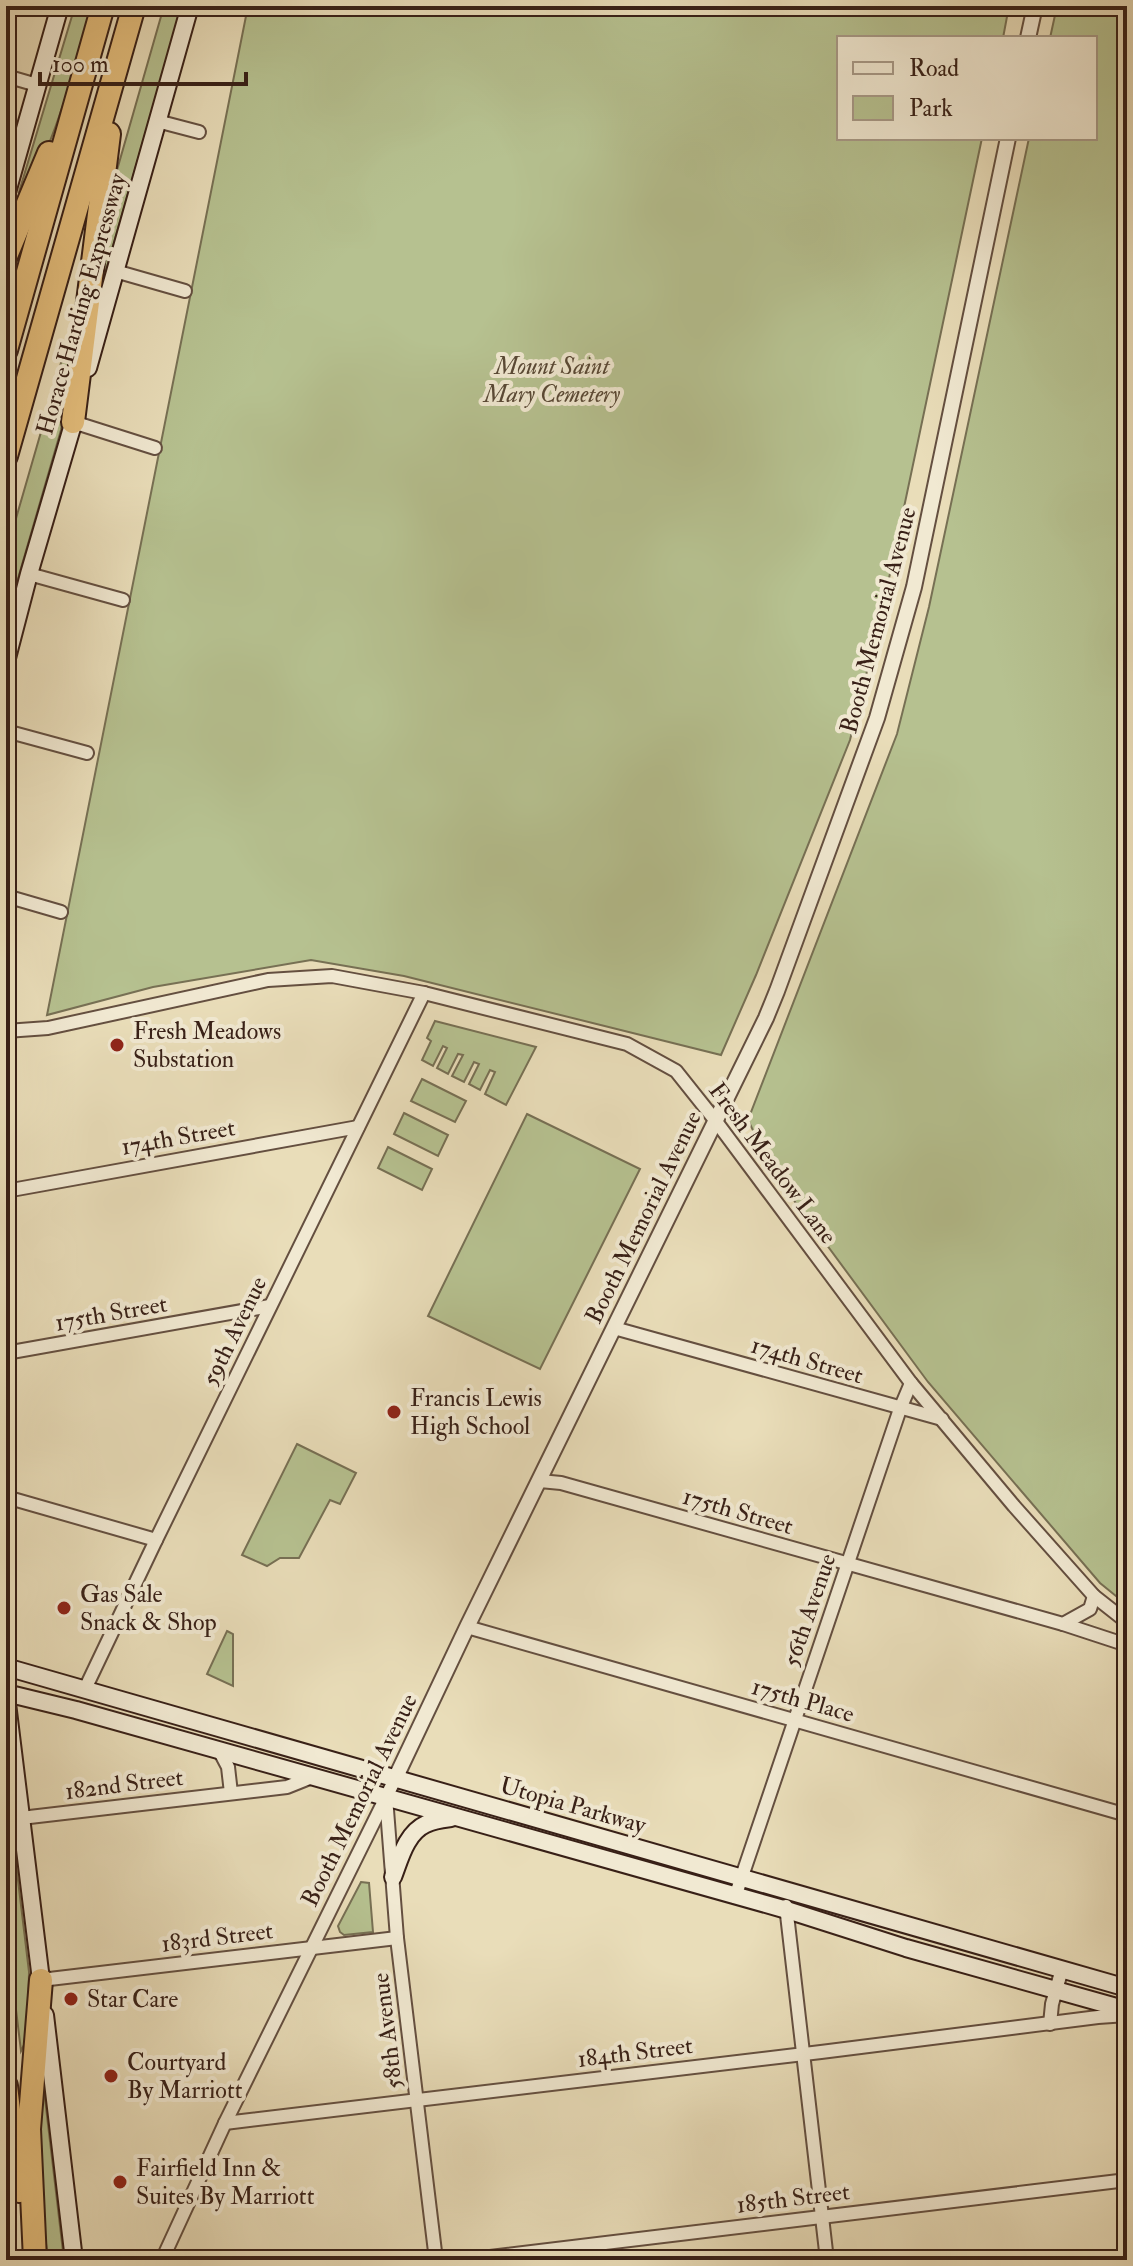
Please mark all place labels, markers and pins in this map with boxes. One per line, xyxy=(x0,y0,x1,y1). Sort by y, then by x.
place label: Fresh Meadows Substation xyxy=(133,1016,281,1075)
marker: Fresh Meadows Substation xyxy=(108,1036,126,1054)
place label: Francis Lewis High School xyxy=(410,1383,542,1442)
marker: Francis Lewis High School xyxy=(385,1403,403,1421)
place label: Gas Sale Snack & Shop xyxy=(80,1579,217,1638)
marker: Gas Sale Snack & Shop xyxy=(55,1599,73,1617)
place label: Star Care xyxy=(87,1984,178,2015)
marker: Star Care xyxy=(62,1990,80,2008)
place label: Courtyard By Marriott xyxy=(127,2047,243,2106)
marker: Courtyard By Marriott xyxy=(102,2067,120,2085)
place label: Fairfield Inn & Suites By Marriott xyxy=(136,2153,315,2212)
marker: Fairfield Inn & Suites By Marriott xyxy=(111,2173,129,2191)

